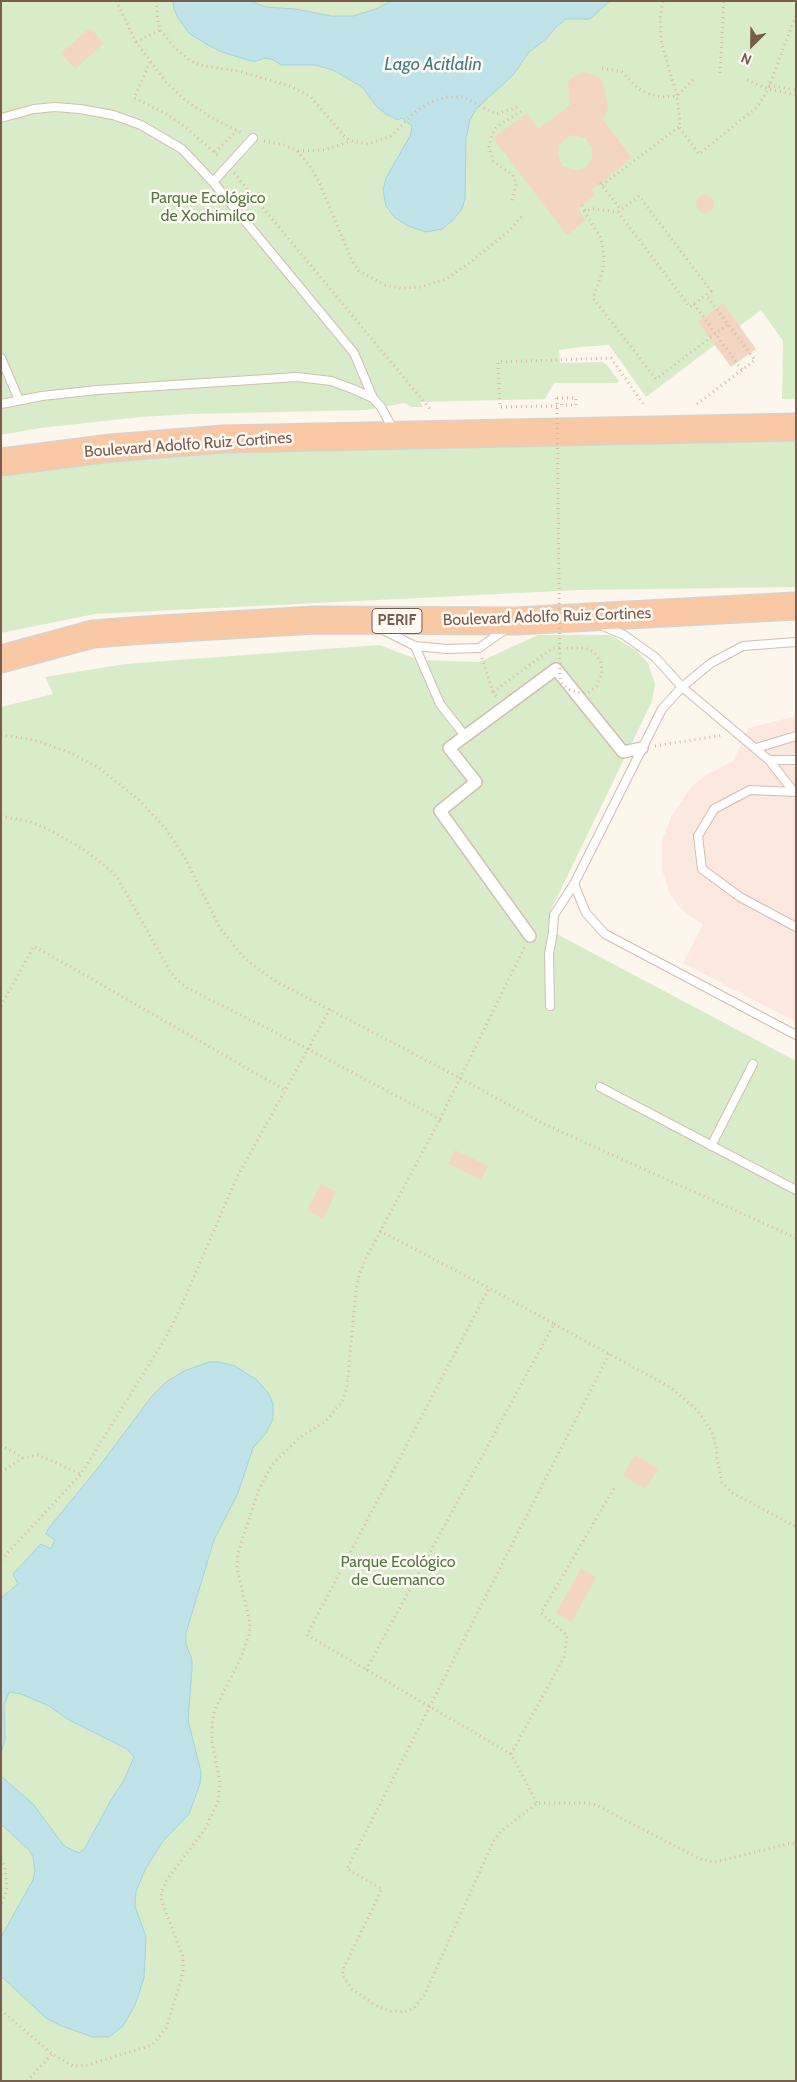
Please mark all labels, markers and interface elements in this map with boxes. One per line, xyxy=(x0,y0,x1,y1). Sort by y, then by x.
north arrow xyxy=(727,20,777,70)
text: N xyxy=(738,49,754,69)
water label: Lago Acitlalin xyxy=(384,54,482,76)
park label: Parque Ecológico de Xochimilco xyxy=(150,188,266,226)
street label: Boulevard Adolfo Ruiz Cortines xyxy=(83,428,293,462)
street label: Boulevard Adolfo Ruiz Cortines xyxy=(443,604,651,630)
road number: PERIF xyxy=(372,608,422,634)
park label: Parque Ecológico de Cuemanco xyxy=(340,1552,456,1590)

